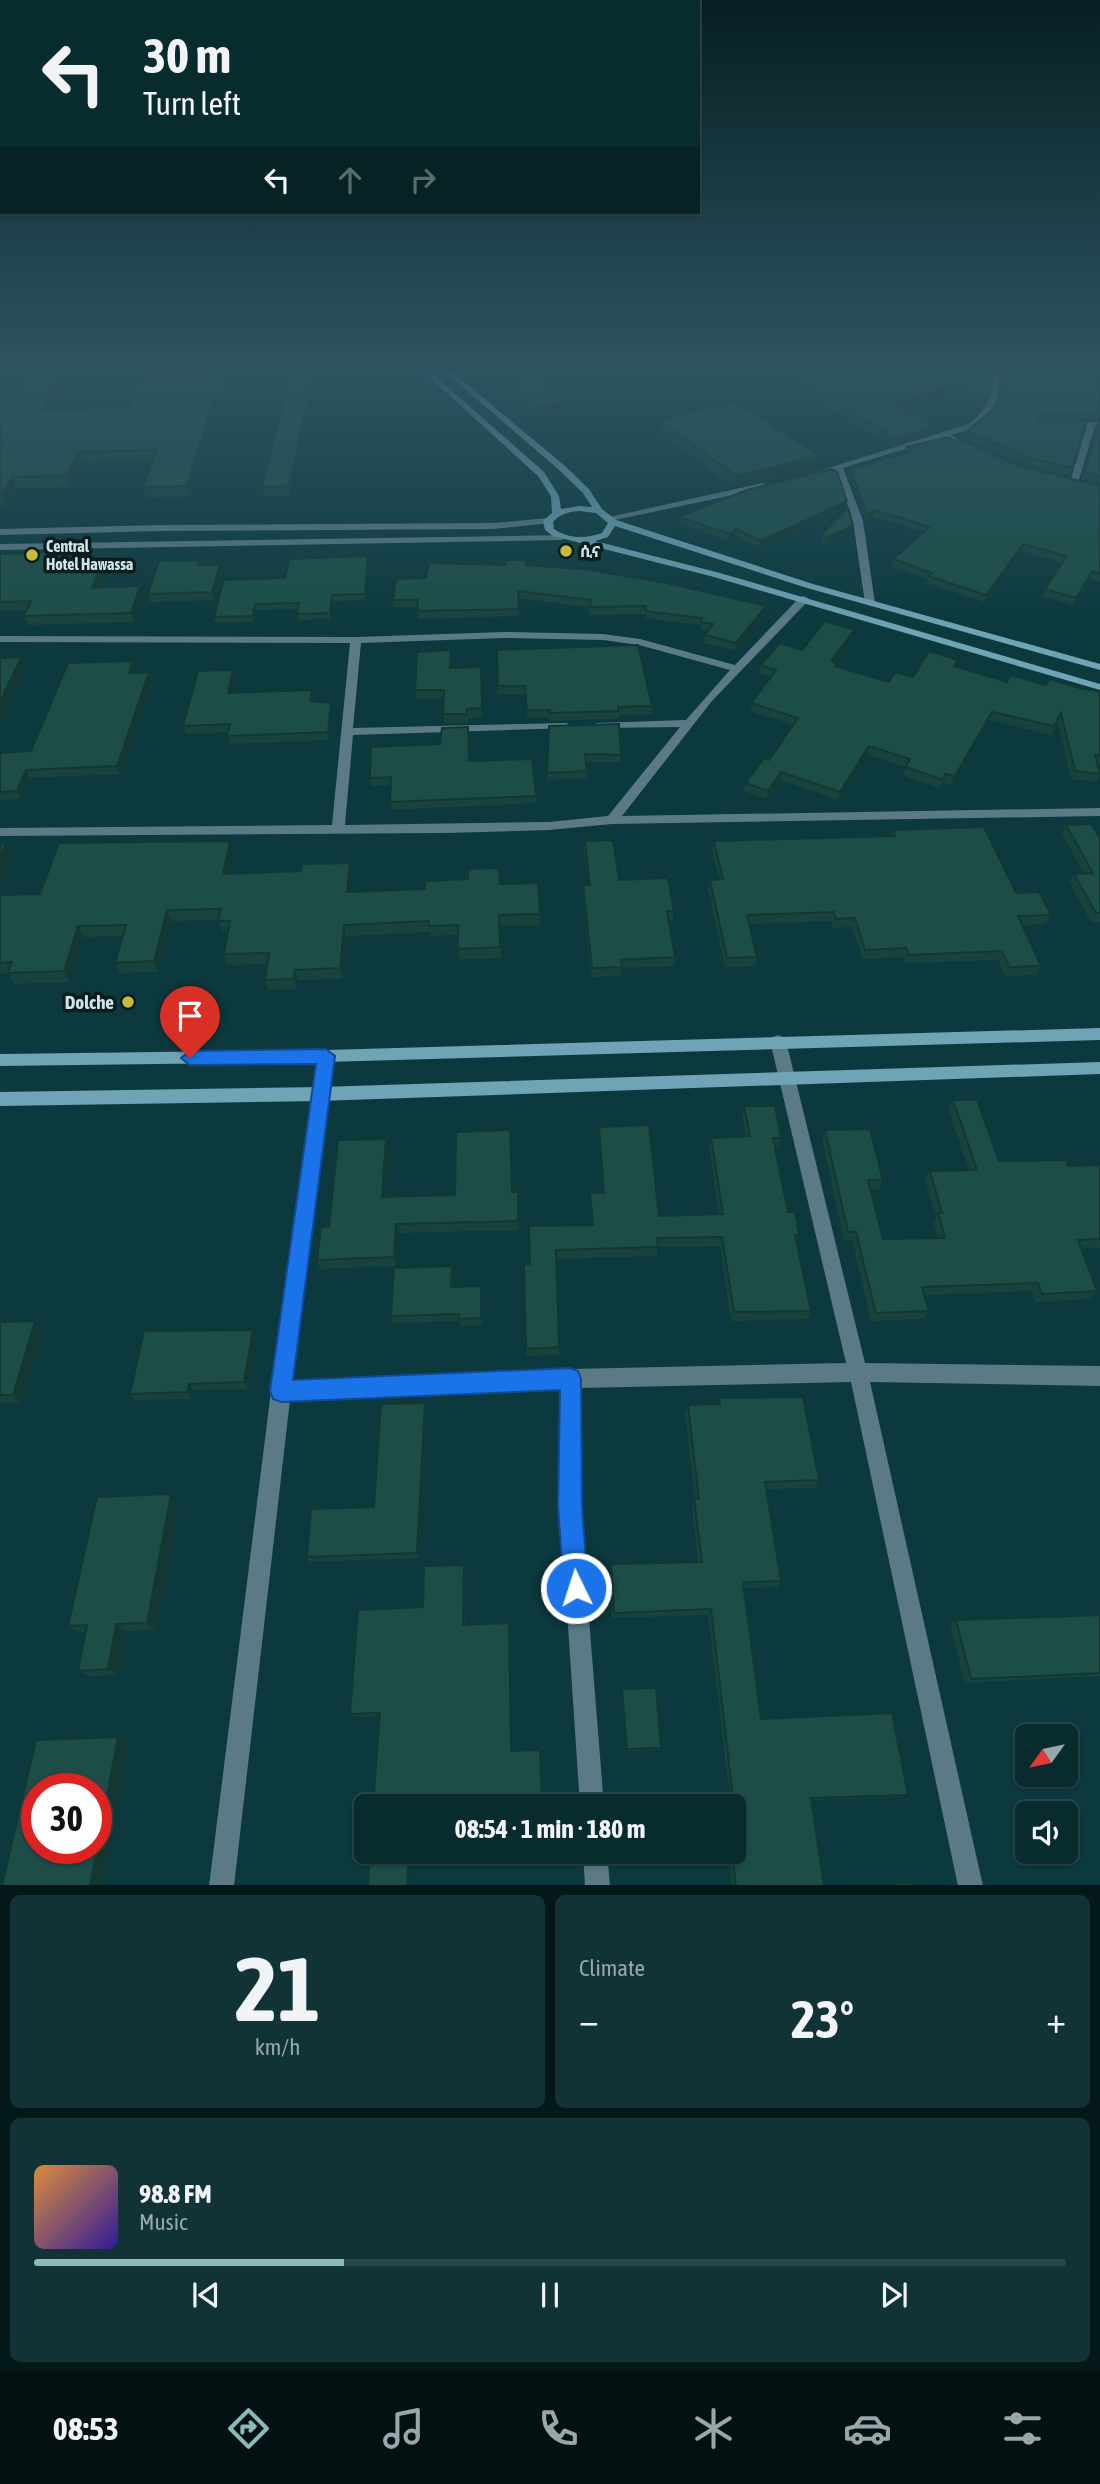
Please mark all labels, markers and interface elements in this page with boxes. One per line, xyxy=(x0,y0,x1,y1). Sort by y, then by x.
text: 30 m xyxy=(143,27,231,83)
icon: left xyxy=(28,28,119,119)
text: Turn left xyxy=(143,85,241,122)
icon: left xyxy=(258,161,296,199)
icon: ahead xyxy=(331,161,369,199)
icon: right xyxy=(404,161,442,199)
place label: Central Hotel Hawassa xyxy=(46,537,133,573)
place label: ሲና xyxy=(580,542,600,560)
marker: ሲና xyxy=(558,543,574,559)
marker: Central Hotel Hawassa xyxy=(24,547,40,563)
pin xyxy=(160,986,220,1058)
place label: Dolche xyxy=(65,991,114,1013)
marker: Dolche xyxy=(120,994,136,1010)
icon: arrive xyxy=(171,997,209,1035)
position arrow xyxy=(539,1551,613,1625)
north arrow xyxy=(1015,1724,1078,1787)
map controls xyxy=(1015,1724,1078,1864)
speed limit sign: 30 xyxy=(21,1773,112,1864)
button: sound xyxy=(1015,1801,1078,1864)
text: 08:54 · 1 min · 180 m xyxy=(455,1814,645,1844)
text: 21 xyxy=(235,1936,320,2040)
text: Climate xyxy=(579,1955,645,1981)
text: 23° xyxy=(791,1989,854,2049)
text: − xyxy=(579,1998,599,2041)
text: + xyxy=(1046,1998,1066,2041)
text: km/h xyxy=(255,2034,300,2060)
text: 98.8 FM xyxy=(139,2179,212,2209)
text: Music xyxy=(139,2209,187,2235)
icon: previous xyxy=(187,2276,225,2314)
icon: pause xyxy=(531,2276,569,2314)
icon: next xyxy=(875,2276,913,2314)
icon: directions xyxy=(224,2404,273,2453)
icon: music xyxy=(379,2404,428,2453)
icon: phone xyxy=(534,2404,583,2453)
icon: climate xyxy=(689,2404,738,2453)
icon: car xyxy=(843,2404,892,2453)
icon: filters xyxy=(998,2404,1047,2453)
text: 08:53 xyxy=(53,2410,119,2447)

